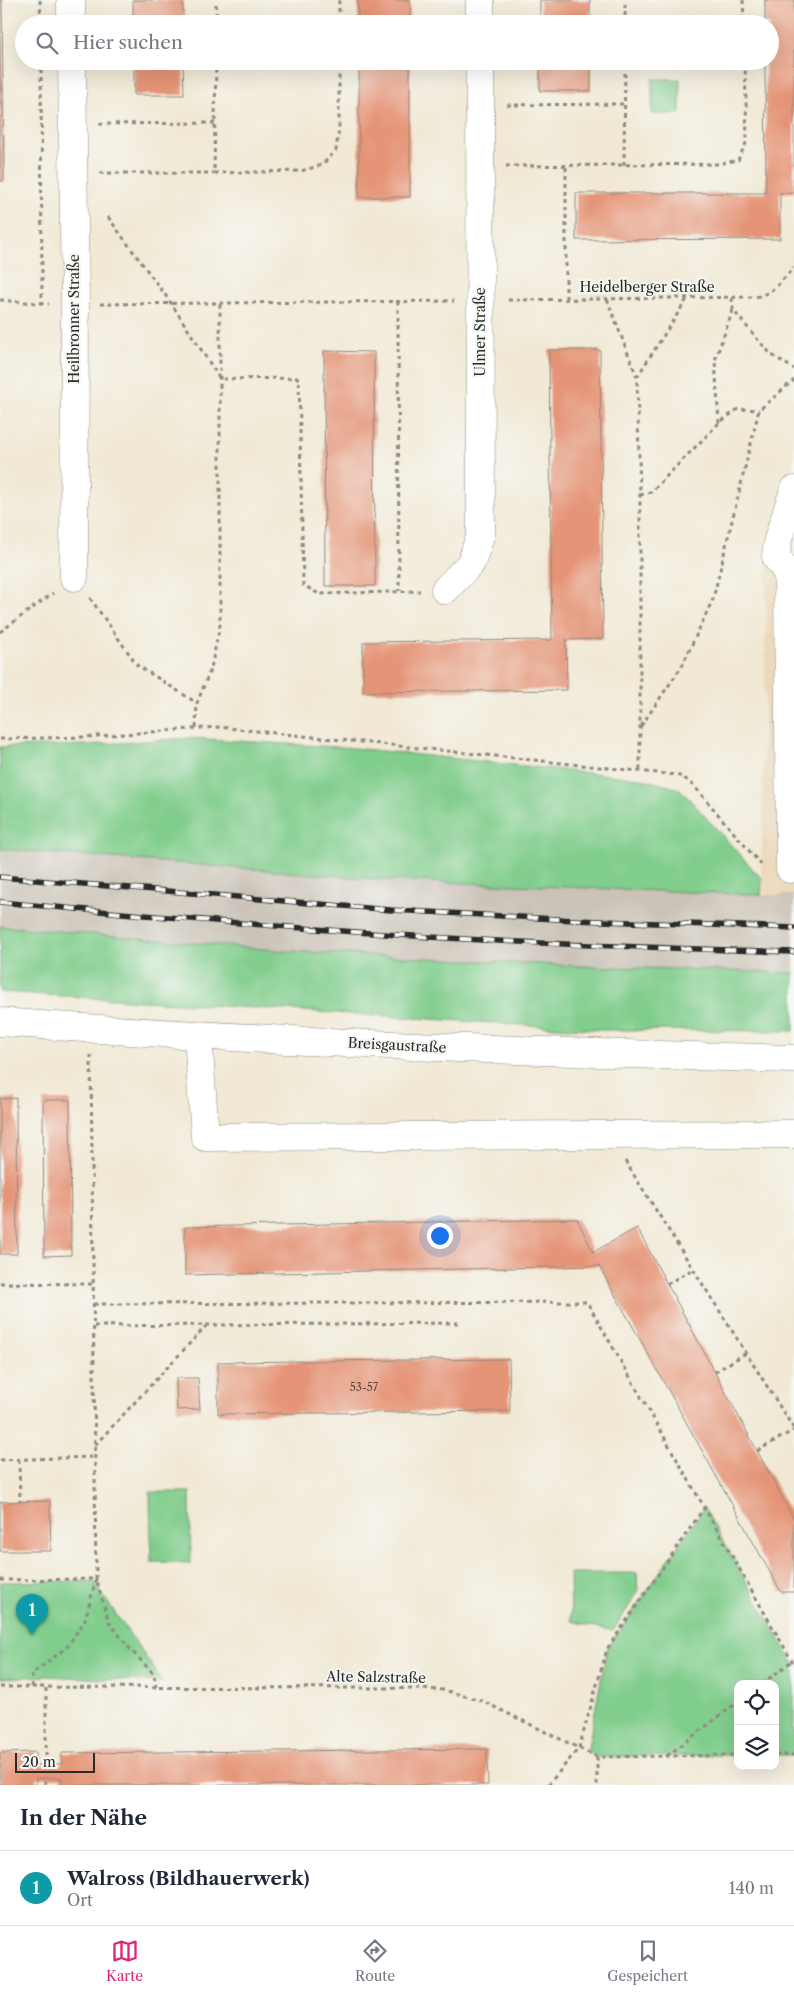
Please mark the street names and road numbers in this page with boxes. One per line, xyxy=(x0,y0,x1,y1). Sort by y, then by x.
street label: Heilbronner Straße xyxy=(65,254,83,384)
street label: Heidelberger Straße xyxy=(579,278,715,296)
street label: Ulmer Straße xyxy=(471,287,489,377)
street label: Breisgaustraße xyxy=(347,1033,447,1057)
street label: Alte Salzstraße xyxy=(325,1667,426,1687)

